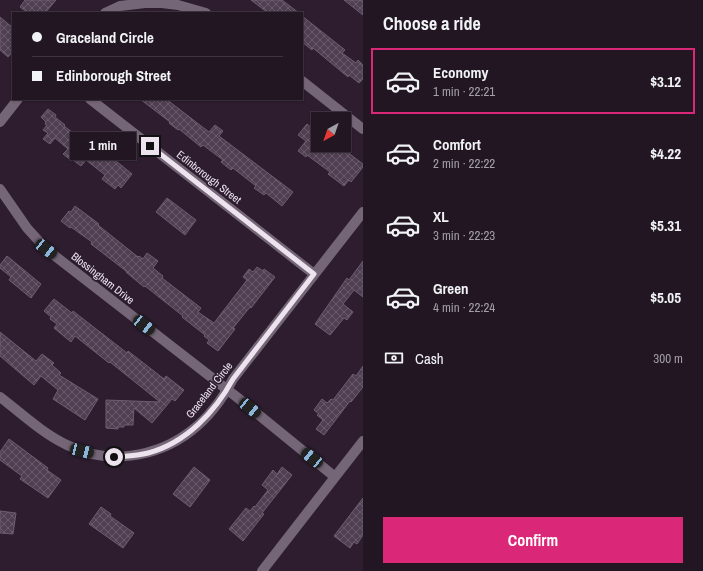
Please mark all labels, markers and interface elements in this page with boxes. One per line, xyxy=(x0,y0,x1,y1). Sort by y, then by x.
text: Choose a ride xyxy=(383,11,481,36)
text: Graceland Circle xyxy=(56,27,154,48)
text: Economy xyxy=(433,62,488,83)
icon: car xyxy=(385,63,421,99)
text: Edinborough Street xyxy=(56,65,171,86)
text: $3.12 xyxy=(650,71,681,92)
text: 1 min · 22:21 xyxy=(433,83,495,100)
north arrow xyxy=(311,112,351,152)
map controls xyxy=(311,112,351,152)
callout: 1 min xyxy=(70,132,136,160)
text: Comfort xyxy=(433,134,481,155)
icon: car xyxy=(385,135,421,171)
text: 1 min xyxy=(89,137,117,154)
route end xyxy=(141,137,159,155)
text: $4.22 xyxy=(650,143,681,164)
street label: Edinborough Street xyxy=(174,147,245,207)
text: 2 min · 22:22 xyxy=(433,155,495,172)
text: XL xyxy=(433,206,449,227)
icon: car xyxy=(385,207,421,243)
text: $5.31 xyxy=(650,215,681,236)
text: 3 min · 22:23 xyxy=(433,227,495,244)
car xyxy=(33,237,59,261)
street label: Blossingham Drive xyxy=(69,249,137,307)
text: Green xyxy=(433,278,469,299)
icon: car xyxy=(385,279,421,315)
text: $5.05 xyxy=(650,287,681,308)
text: 4 min · 22:24 xyxy=(433,299,495,316)
car xyxy=(131,313,157,337)
icon: cash xyxy=(383,347,405,369)
text: Cash xyxy=(415,348,444,369)
text: 300 m xyxy=(653,350,683,367)
street label: Graceland Circle xyxy=(183,359,235,421)
car xyxy=(237,396,263,420)
car xyxy=(69,442,95,460)
car xyxy=(299,446,325,470)
route start xyxy=(105,448,123,466)
button: Confirm xyxy=(383,517,683,563)

